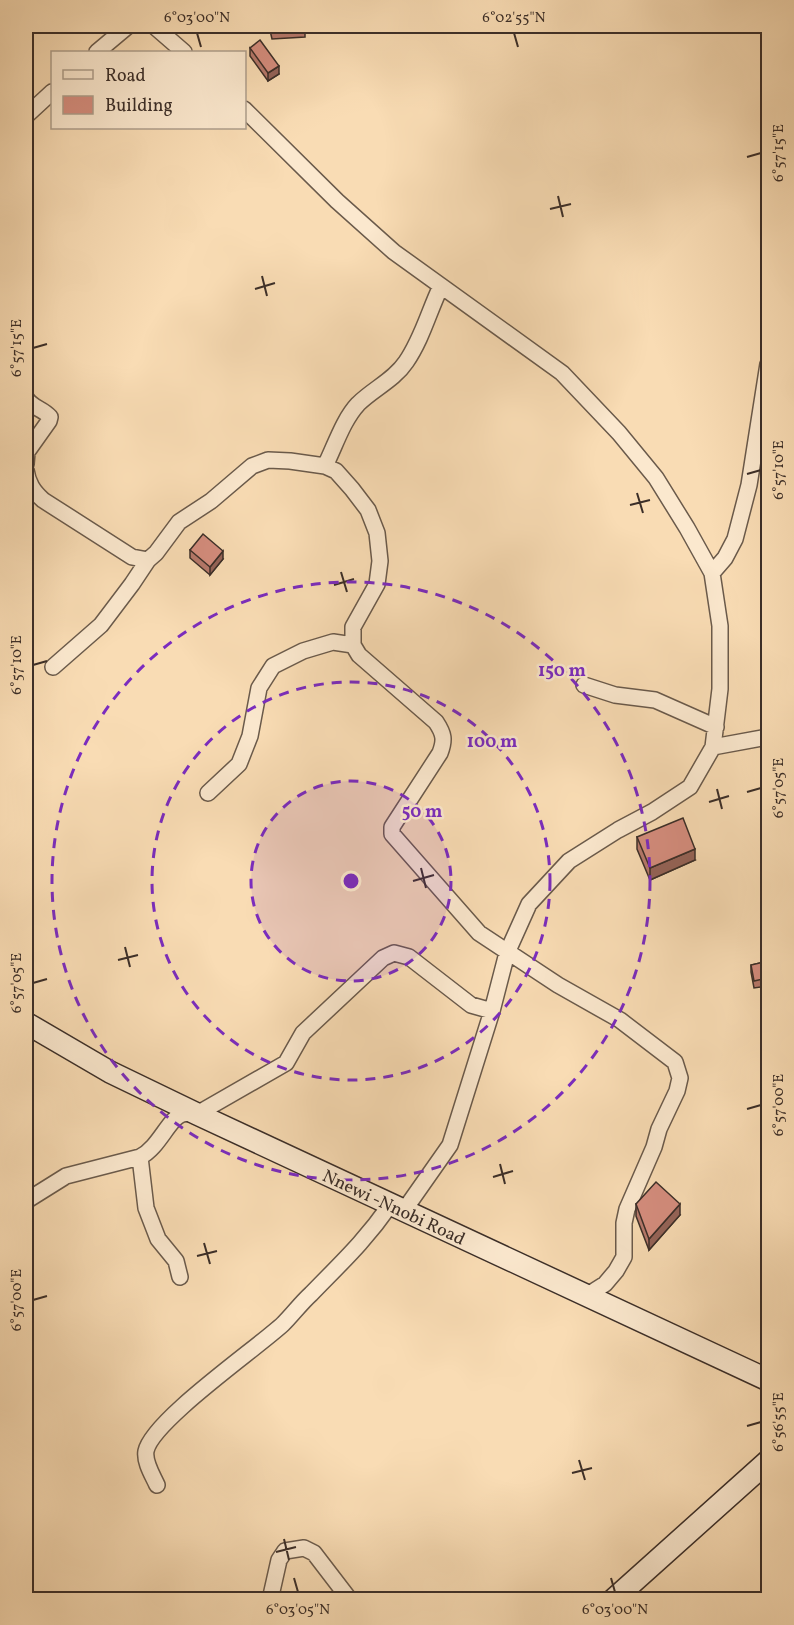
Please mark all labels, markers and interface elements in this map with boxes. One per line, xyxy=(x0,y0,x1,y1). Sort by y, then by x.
text: 6°03'00"N xyxy=(164,8,230,29)
text: 6°02'55"N xyxy=(482,8,546,29)
legend xyxy=(51,51,246,129)
text: Road xyxy=(105,64,146,89)
text: Building xyxy=(105,94,173,119)
text: 6°57'15"E xyxy=(769,124,790,182)
text: 6°57'15"E xyxy=(7,319,28,377)
text: 6°57'10"E xyxy=(769,440,790,500)
text: 6°57'10"E xyxy=(7,635,28,695)
text: 150 m xyxy=(538,659,586,684)
text: 100 m xyxy=(467,730,517,755)
text: 6°57'05"E xyxy=(769,758,790,818)
text: 50 m xyxy=(402,800,442,825)
centre of rings xyxy=(341,871,361,891)
text: 6°57'05"E xyxy=(7,953,28,1013)
text: 6°57'00"E xyxy=(769,1074,790,1136)
street label: Nnewi -Nnobi Road xyxy=(318,1164,469,1252)
text: 6°57'00"E xyxy=(7,1269,28,1331)
text: 6°56'55"E xyxy=(769,1392,790,1452)
text: 6°03'05"N xyxy=(266,1600,330,1621)
text: 6°03'00"N xyxy=(582,1600,648,1621)

